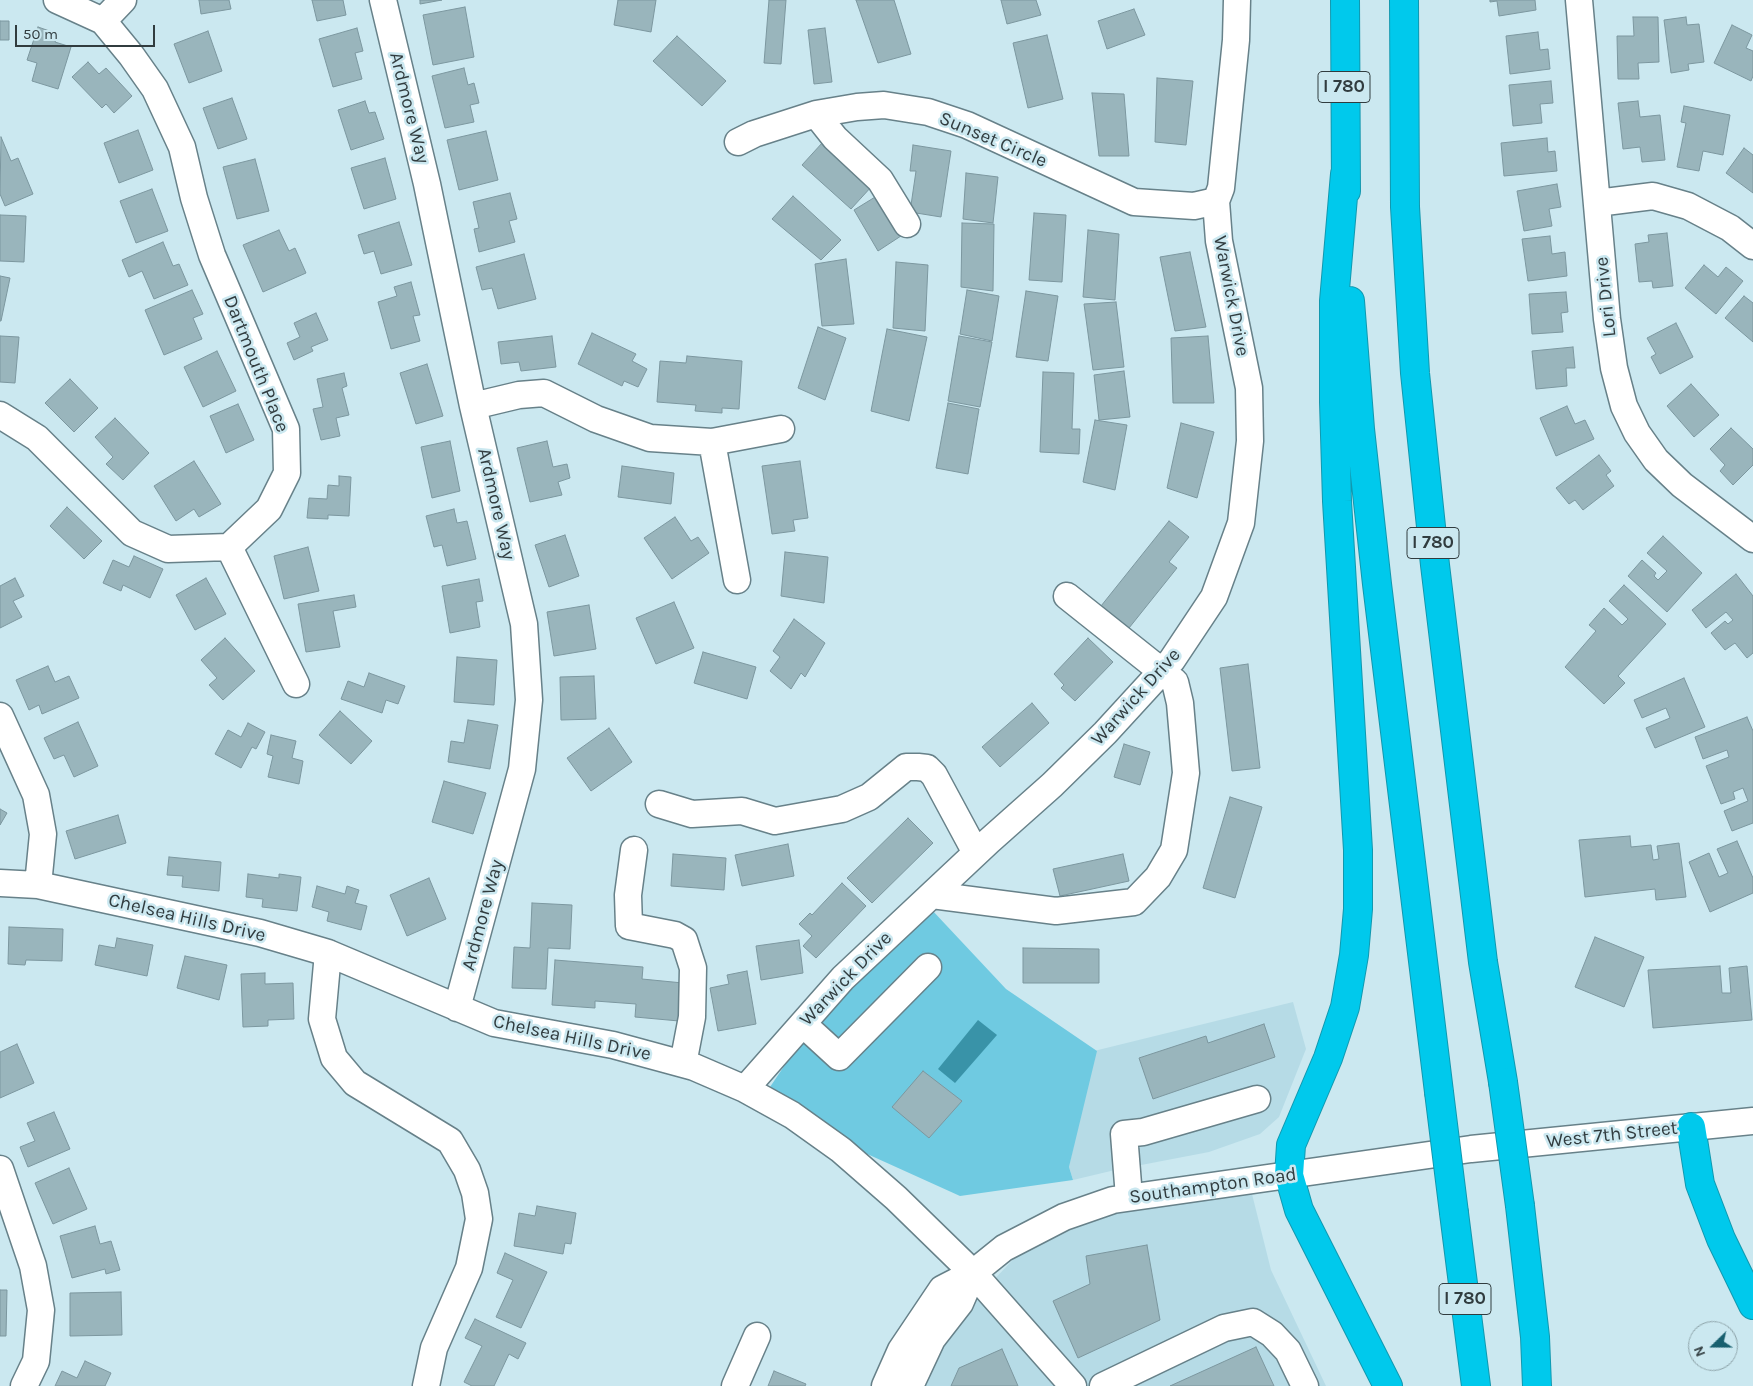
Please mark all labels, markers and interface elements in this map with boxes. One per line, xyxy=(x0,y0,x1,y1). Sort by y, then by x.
scale bar xyxy=(18,15,158,47)
text: 50 m xyxy=(23,25,58,43)
street label: Ardmore Way xyxy=(384,50,434,166)
road number: I 780 xyxy=(1318,72,1370,102)
street label: Sunset Circle xyxy=(936,107,1050,173)
street label: Warwick Drive xyxy=(1208,234,1254,358)
street label: Lori Drive xyxy=(1590,256,1622,338)
street label: Dartmouth Place xyxy=(218,292,294,436)
street label: Ardmore Way xyxy=(472,446,520,562)
road number: I 780 xyxy=(1407,528,1459,558)
street label: Warwick Drive xyxy=(1087,644,1185,750)
street label: Ardmore Way xyxy=(457,857,509,973)
street label: Chelsea Hills Drive xyxy=(106,889,268,947)
street label: Warwick Drive xyxy=(795,927,897,1031)
street label: Chelsea Hills Drive xyxy=(491,1010,653,1066)
street label: West 7th Street xyxy=(1545,1117,1679,1153)
street label: Southampton Road xyxy=(1128,1163,1298,1209)
road number: I 780 xyxy=(1439,1284,1491,1315)
north arrow xyxy=(1688,1321,1738,1371)
text: N xyxy=(1690,1344,1709,1359)

